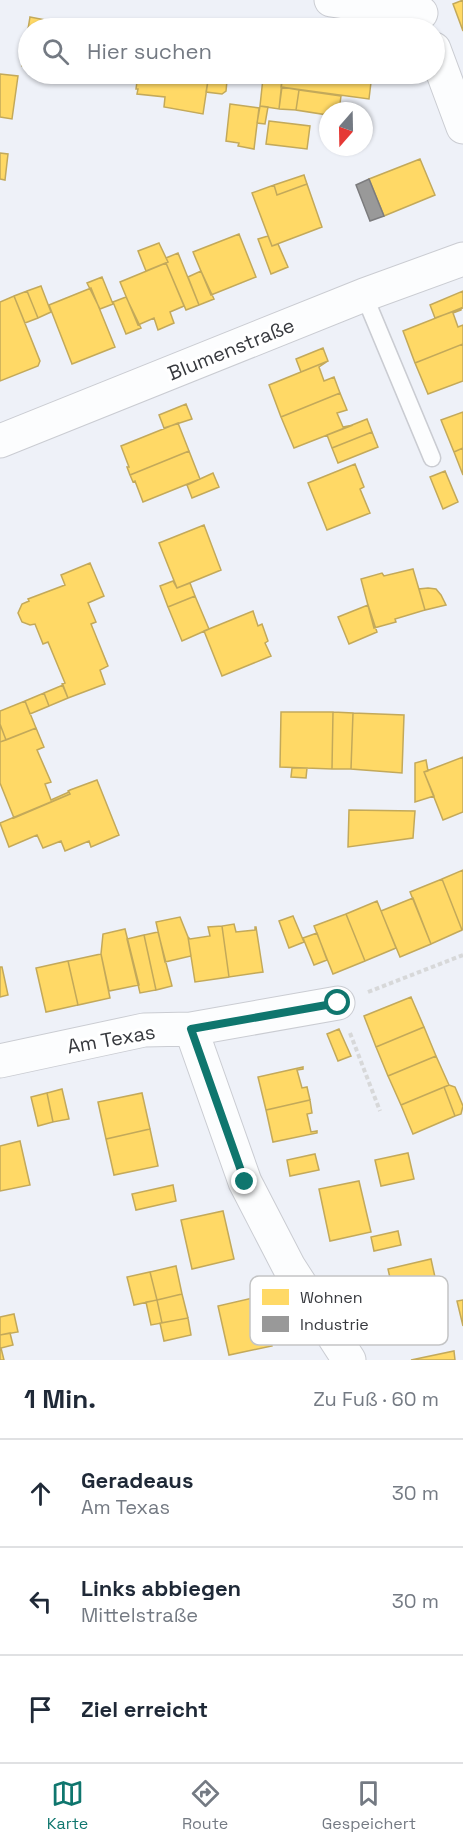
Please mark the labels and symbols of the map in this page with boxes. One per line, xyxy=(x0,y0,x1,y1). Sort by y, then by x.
north arrow xyxy=(319,102,373,156)
street label: Blumenstraße xyxy=(164,312,298,386)
route start xyxy=(324,989,350,1015)
street label: Am Texas xyxy=(65,1018,157,1060)
route end xyxy=(231,1168,257,1194)
legend xyxy=(250,1276,448,1345)
text: Wohnen xyxy=(300,1287,363,1308)
text: Industrie xyxy=(300,1314,369,1335)

